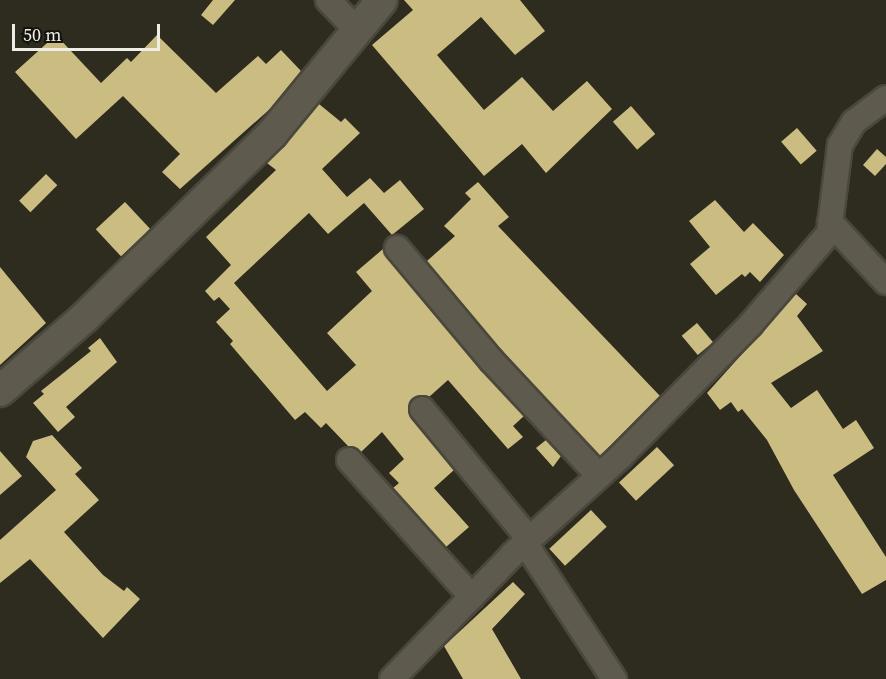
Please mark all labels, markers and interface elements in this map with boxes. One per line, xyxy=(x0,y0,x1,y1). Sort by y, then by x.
scale bar xyxy=(15,12,164,50)
text: 50 m xyxy=(23,22,61,47)

